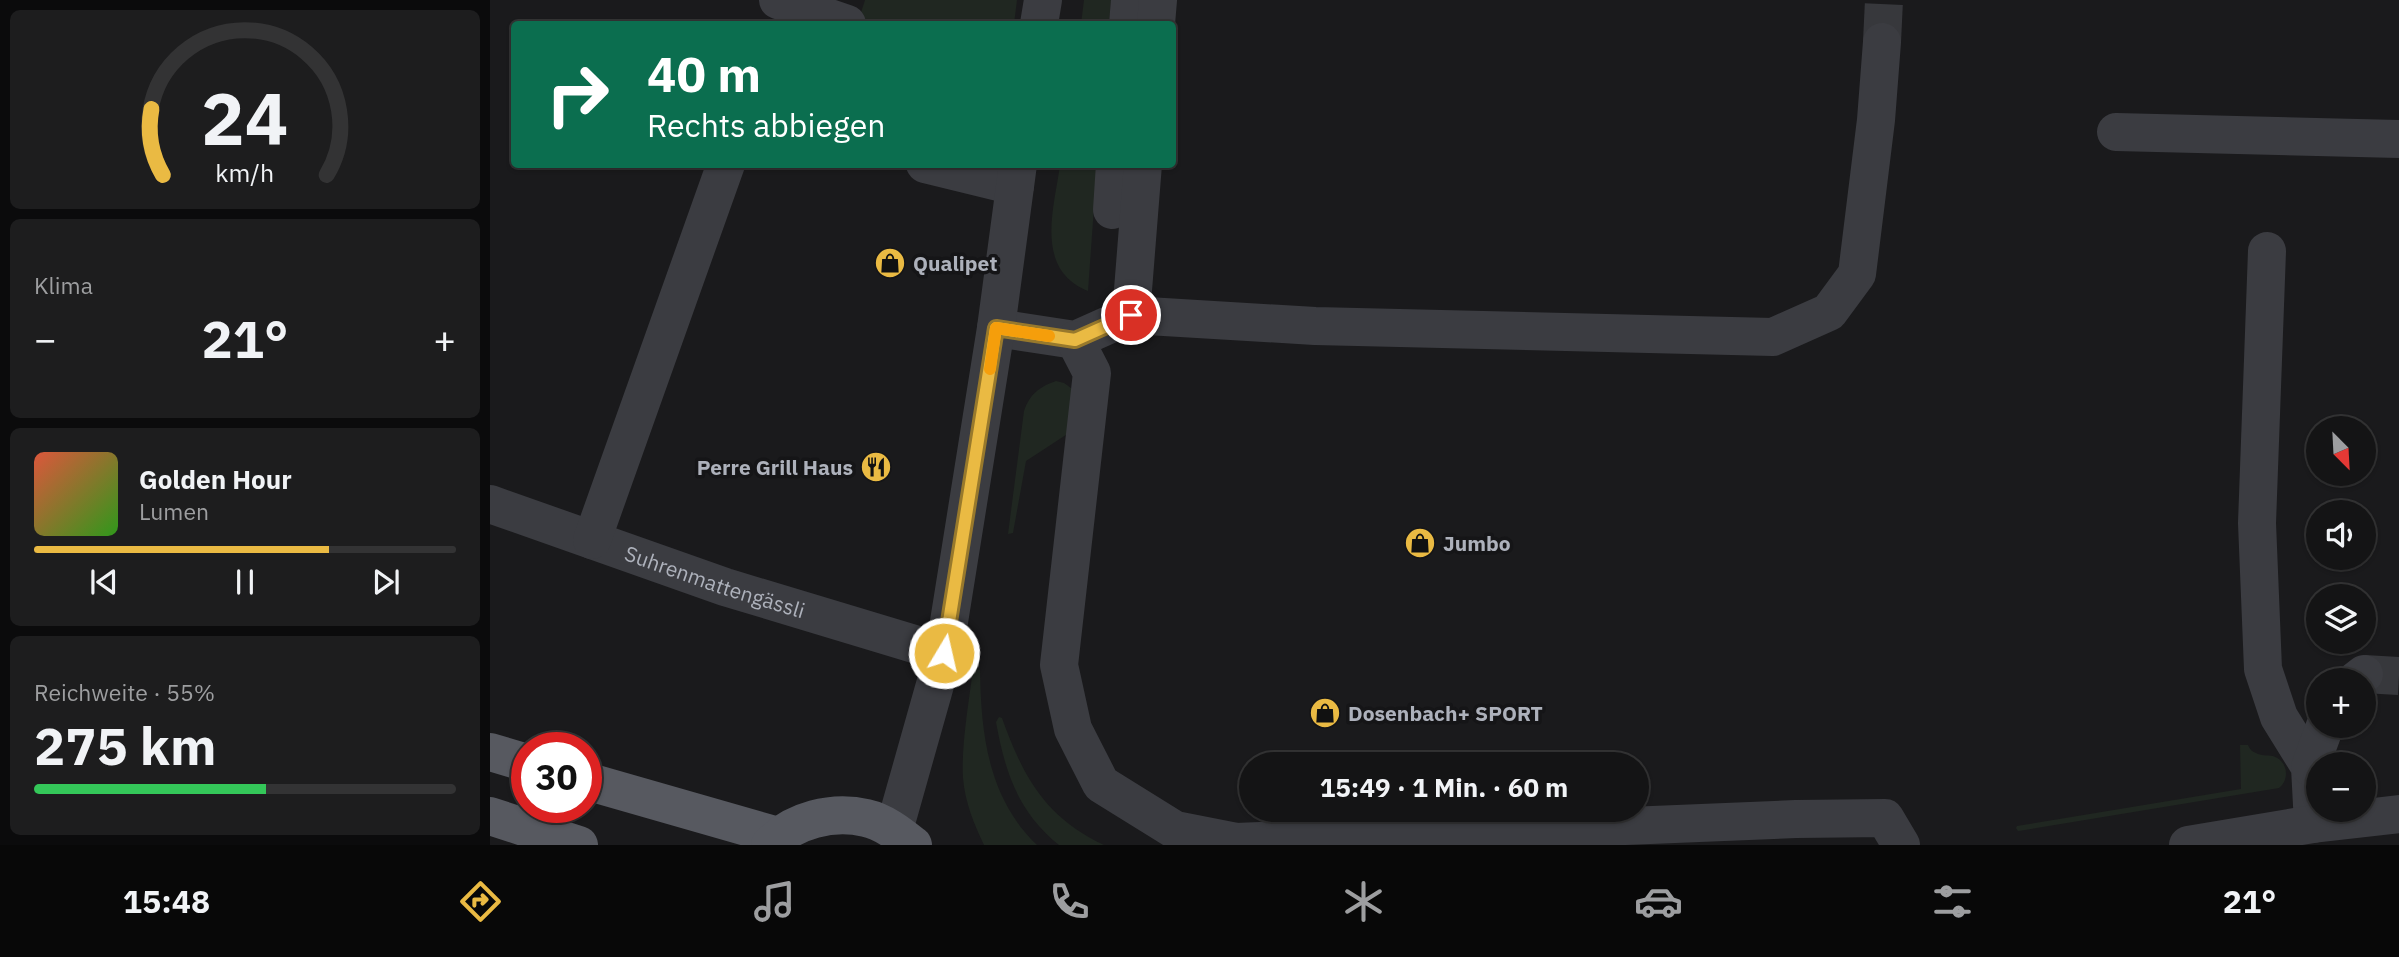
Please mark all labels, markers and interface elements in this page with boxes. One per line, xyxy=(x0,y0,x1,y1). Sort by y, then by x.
text: 40 m xyxy=(647,42,761,105)
icon: right xyxy=(532,49,623,140)
text: 24 xyxy=(201,71,289,166)
text: Rechts abbiegen xyxy=(647,104,885,146)
text: km/h xyxy=(216,156,274,189)
shop icon: Qualipet xyxy=(873,246,907,280)
place label: Qualipet xyxy=(913,249,997,277)
text: Klima xyxy=(34,270,93,300)
pin xyxy=(1101,285,1161,345)
icon: arrive xyxy=(1112,296,1150,334)
text: 21° xyxy=(202,305,288,372)
text: − xyxy=(34,314,57,363)
text: + xyxy=(433,314,456,363)
north arrow xyxy=(2306,416,2376,486)
map controls xyxy=(2306,416,2376,822)
restaurant icon: Perre Grill Haus xyxy=(859,450,893,484)
place label: Perre Grill Haus xyxy=(697,453,853,481)
text: Golden Hour xyxy=(139,462,292,496)
text: Lumen xyxy=(139,496,209,526)
button: sound xyxy=(2306,500,2376,570)
shop icon: Jumbo xyxy=(1403,526,1437,560)
place label: Jumbo xyxy=(1443,529,1511,557)
street label: Suhrenmattengässli xyxy=(621,539,808,624)
icon: previous xyxy=(85,563,123,601)
icon: pause xyxy=(226,563,264,601)
icon: next xyxy=(367,563,405,601)
button: layers xyxy=(2306,584,2376,654)
position arrow xyxy=(907,616,981,690)
button: + xyxy=(2306,668,2376,738)
text: Reichweite · 55% xyxy=(34,677,215,707)
shop icon: Dosenbach+ SPORT xyxy=(1308,696,1342,730)
place label: Dosenbach+ SPORT xyxy=(1348,699,1543,727)
text: 275 km xyxy=(34,712,216,779)
speed limit sign: 30 xyxy=(511,732,602,823)
button: − xyxy=(2306,752,2376,822)
text: 15:49 · 1 Min. · 60 m xyxy=(1320,770,1568,804)
icon: directions xyxy=(456,877,505,926)
icon: music xyxy=(750,877,799,926)
icon: phone xyxy=(1045,877,1094,926)
icon: climate xyxy=(1339,877,1388,926)
icon: car xyxy=(1634,877,1683,926)
icon: filters xyxy=(1928,877,1977,926)
text: 15:48 xyxy=(123,880,210,922)
text: 21° xyxy=(2223,880,2276,922)

